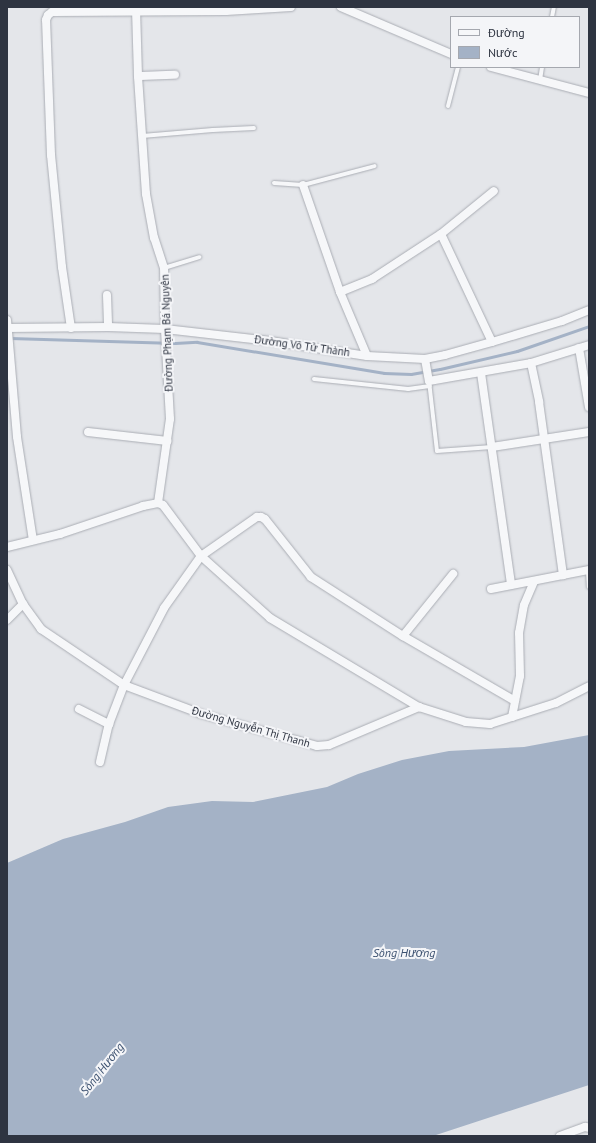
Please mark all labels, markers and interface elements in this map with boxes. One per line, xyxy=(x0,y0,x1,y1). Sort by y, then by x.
legend xyxy=(450,16,580,68)
text: Đường xyxy=(488,25,525,40)
text: Nước xyxy=(488,45,517,60)
street label: Đường Phạm Bá Nguyên xyxy=(158,274,176,392)
street label: Đường Võ Tử Thành xyxy=(253,333,351,359)
street label: Đường Nguyễn Thị Thanh xyxy=(190,704,312,750)
water label: Sông Hương xyxy=(373,946,435,960)
water label: Sông Hương xyxy=(77,1040,127,1098)

